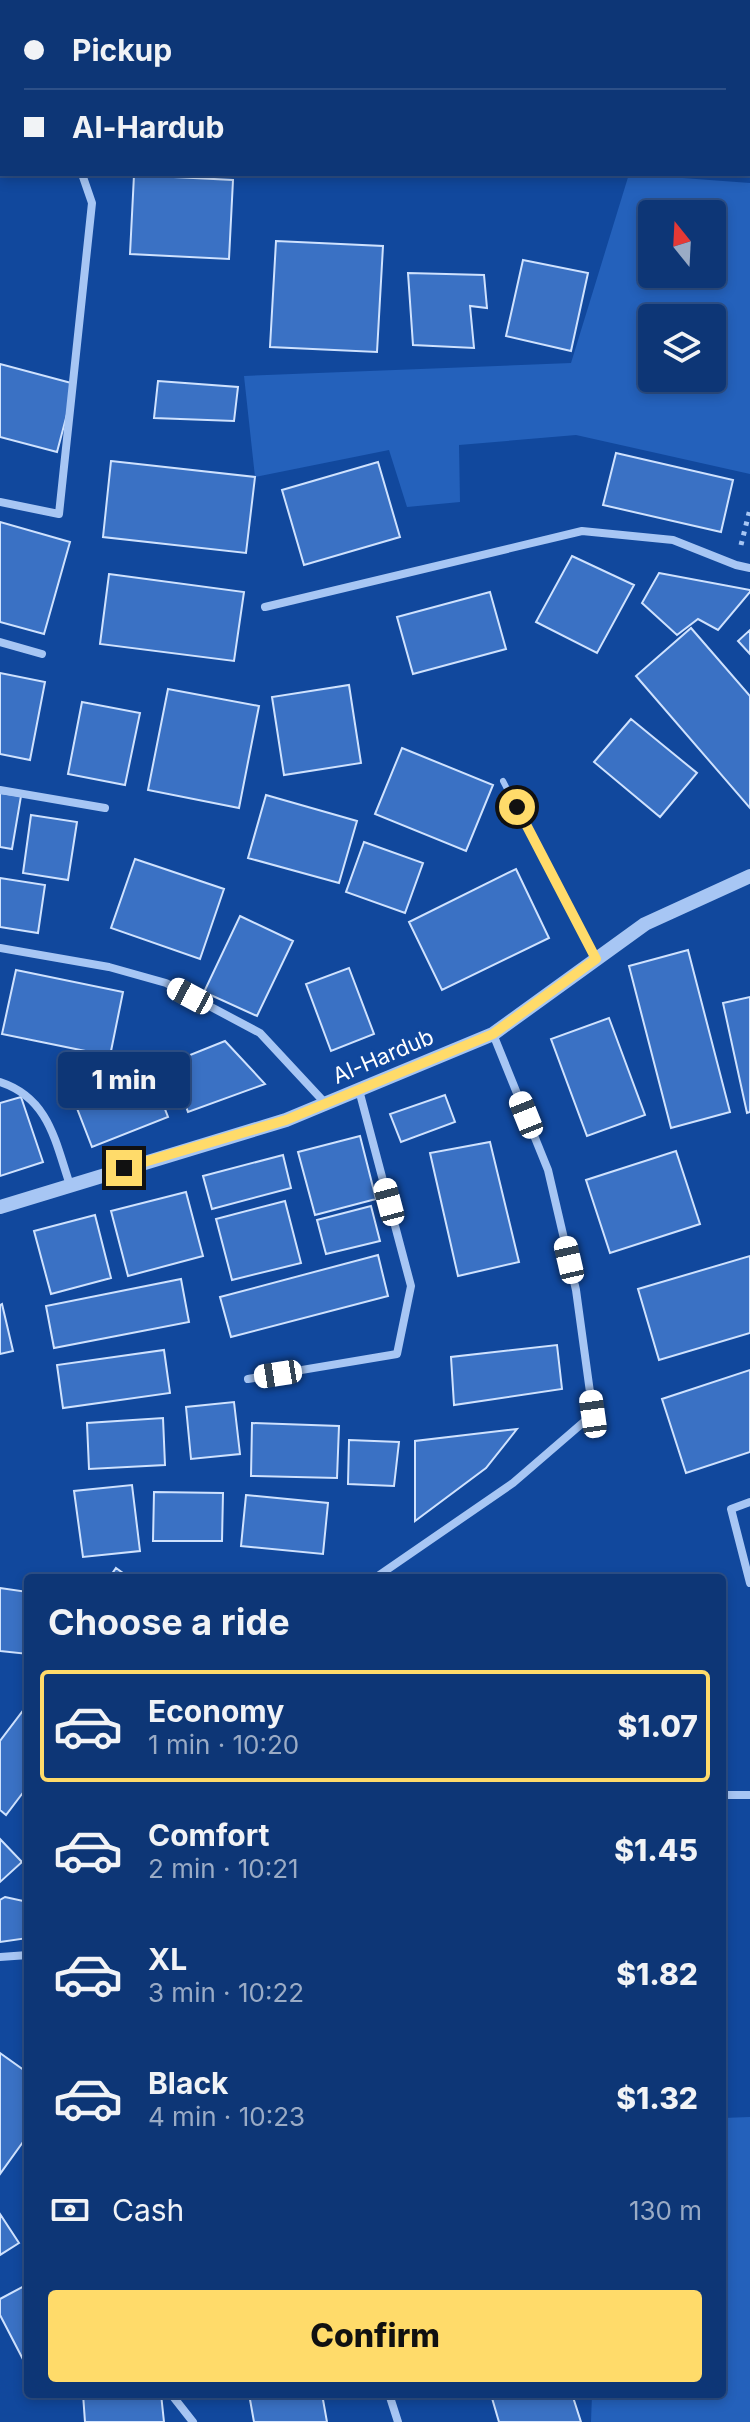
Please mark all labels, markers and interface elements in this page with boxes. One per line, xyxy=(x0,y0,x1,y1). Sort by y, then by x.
text: Pickup xyxy=(72,32,172,68)
text: Al-Hardub xyxy=(72,109,224,145)
north arrow xyxy=(638,200,726,288)
map controls xyxy=(638,200,726,392)
button: layers xyxy=(638,304,726,392)
route start xyxy=(499,789,535,825)
car xyxy=(163,974,217,1018)
street label: Al-Hardub xyxy=(329,1023,437,1089)
callout: 1 min xyxy=(58,1052,190,1108)
text: 1 min xyxy=(91,1064,157,1095)
car xyxy=(506,1088,546,1142)
route end xyxy=(106,1150,142,1186)
car xyxy=(371,1176,407,1228)
car xyxy=(552,1234,586,1286)
car xyxy=(252,1358,304,1390)
car xyxy=(578,1389,608,1439)
text: Choose a ride xyxy=(48,1600,290,1644)
icon: car xyxy=(52,1690,124,1762)
text: Economy xyxy=(148,1693,284,1729)
text: $1.07 xyxy=(617,1708,698,1744)
text: 1 min · 10:20 xyxy=(148,1729,299,1760)
icon: car xyxy=(52,1814,124,1886)
text: Comfort xyxy=(148,1817,269,1853)
text: $1.45 xyxy=(614,1832,698,1868)
text: 2 min · 10:21 xyxy=(148,1853,299,1884)
icon: car xyxy=(52,1938,124,2010)
text: XL xyxy=(148,1941,187,1977)
text: $1.82 xyxy=(616,1956,698,1992)
text: 3 min · 10:22 xyxy=(148,1977,304,2008)
icon: car xyxy=(52,2062,124,2134)
text: Black xyxy=(148,2065,228,2101)
text: $1.32 xyxy=(616,2080,698,2116)
text: 4 min · 10:23 xyxy=(148,2101,305,2132)
icon: cash xyxy=(48,2188,92,2232)
text: Cash xyxy=(112,2192,184,2228)
text: 130 m xyxy=(629,2195,702,2226)
button: Confirm xyxy=(48,2290,702,2382)

